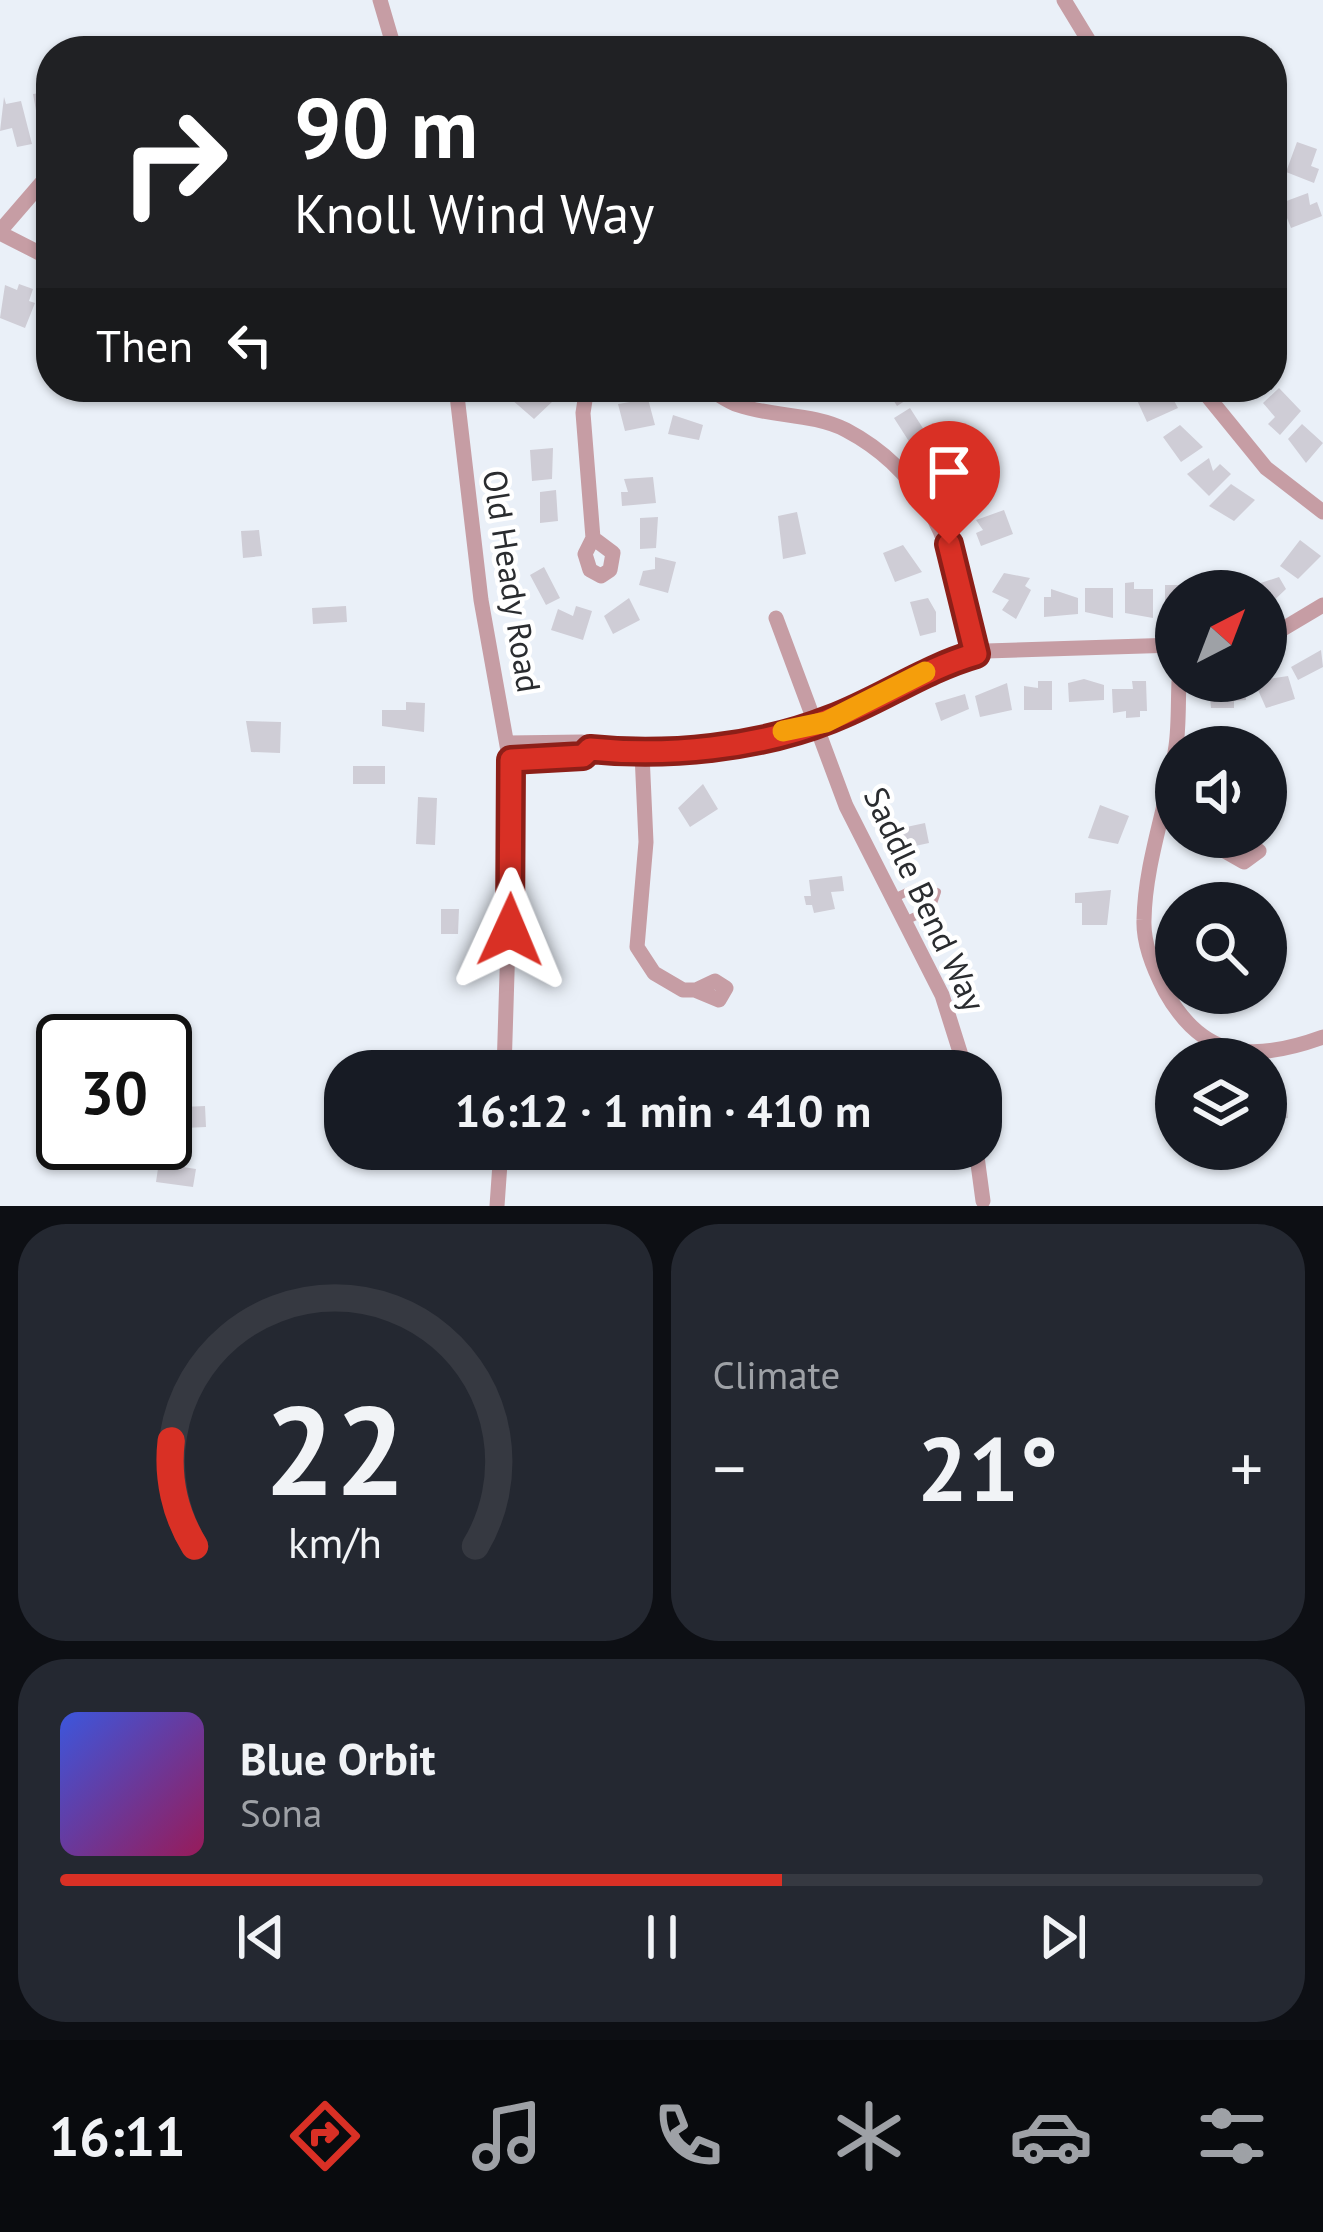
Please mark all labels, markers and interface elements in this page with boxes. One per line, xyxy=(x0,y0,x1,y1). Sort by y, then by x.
text: 90 m xyxy=(294,72,478,181)
icon: right xyxy=(96,84,252,240)
text: Knoll Wind Way xyxy=(294,178,654,248)
icon: left xyxy=(217,312,283,378)
text: Then xyxy=(96,316,193,374)
pin xyxy=(898,421,1000,544)
icon: arrive xyxy=(916,439,982,505)
street label: Old Heady Road xyxy=(474,467,551,695)
north arrow xyxy=(1155,570,1287,702)
map controls xyxy=(1155,570,1287,1170)
button: sound xyxy=(1155,726,1287,858)
street label: Saddle Bend Way xyxy=(855,780,996,1018)
position arrow xyxy=(447,867,573,993)
button: search xyxy=(1155,882,1287,1014)
speed limit sign: 30 xyxy=(36,1014,192,1170)
button: layers xyxy=(1155,1038,1287,1170)
text: 16:12 · 1 min · 410 m xyxy=(455,1081,871,1139)
text: Climate xyxy=(713,1349,840,1400)
text: 22 xyxy=(264,1368,406,1529)
text: 21° xyxy=(917,1409,1058,1526)
text: − xyxy=(713,1425,746,1510)
text: + xyxy=(1230,1425,1263,1510)
text: km/h xyxy=(288,1513,382,1569)
text: Blue Orbit xyxy=(240,1729,436,1787)
text: Sona xyxy=(240,1787,322,1838)
icon: previous xyxy=(228,1904,294,1970)
icon: pause xyxy=(629,1904,695,1970)
icon: next xyxy=(1030,1904,1096,1970)
icon: directions xyxy=(283,2094,367,2178)
icon: music xyxy=(465,2094,549,2178)
icon: phone xyxy=(646,2094,730,2178)
icon: climate xyxy=(827,2094,911,2178)
icon: car xyxy=(1009,2094,1093,2178)
icon: filters xyxy=(1190,2094,1274,2178)
text: 16:11 xyxy=(49,2101,186,2171)

